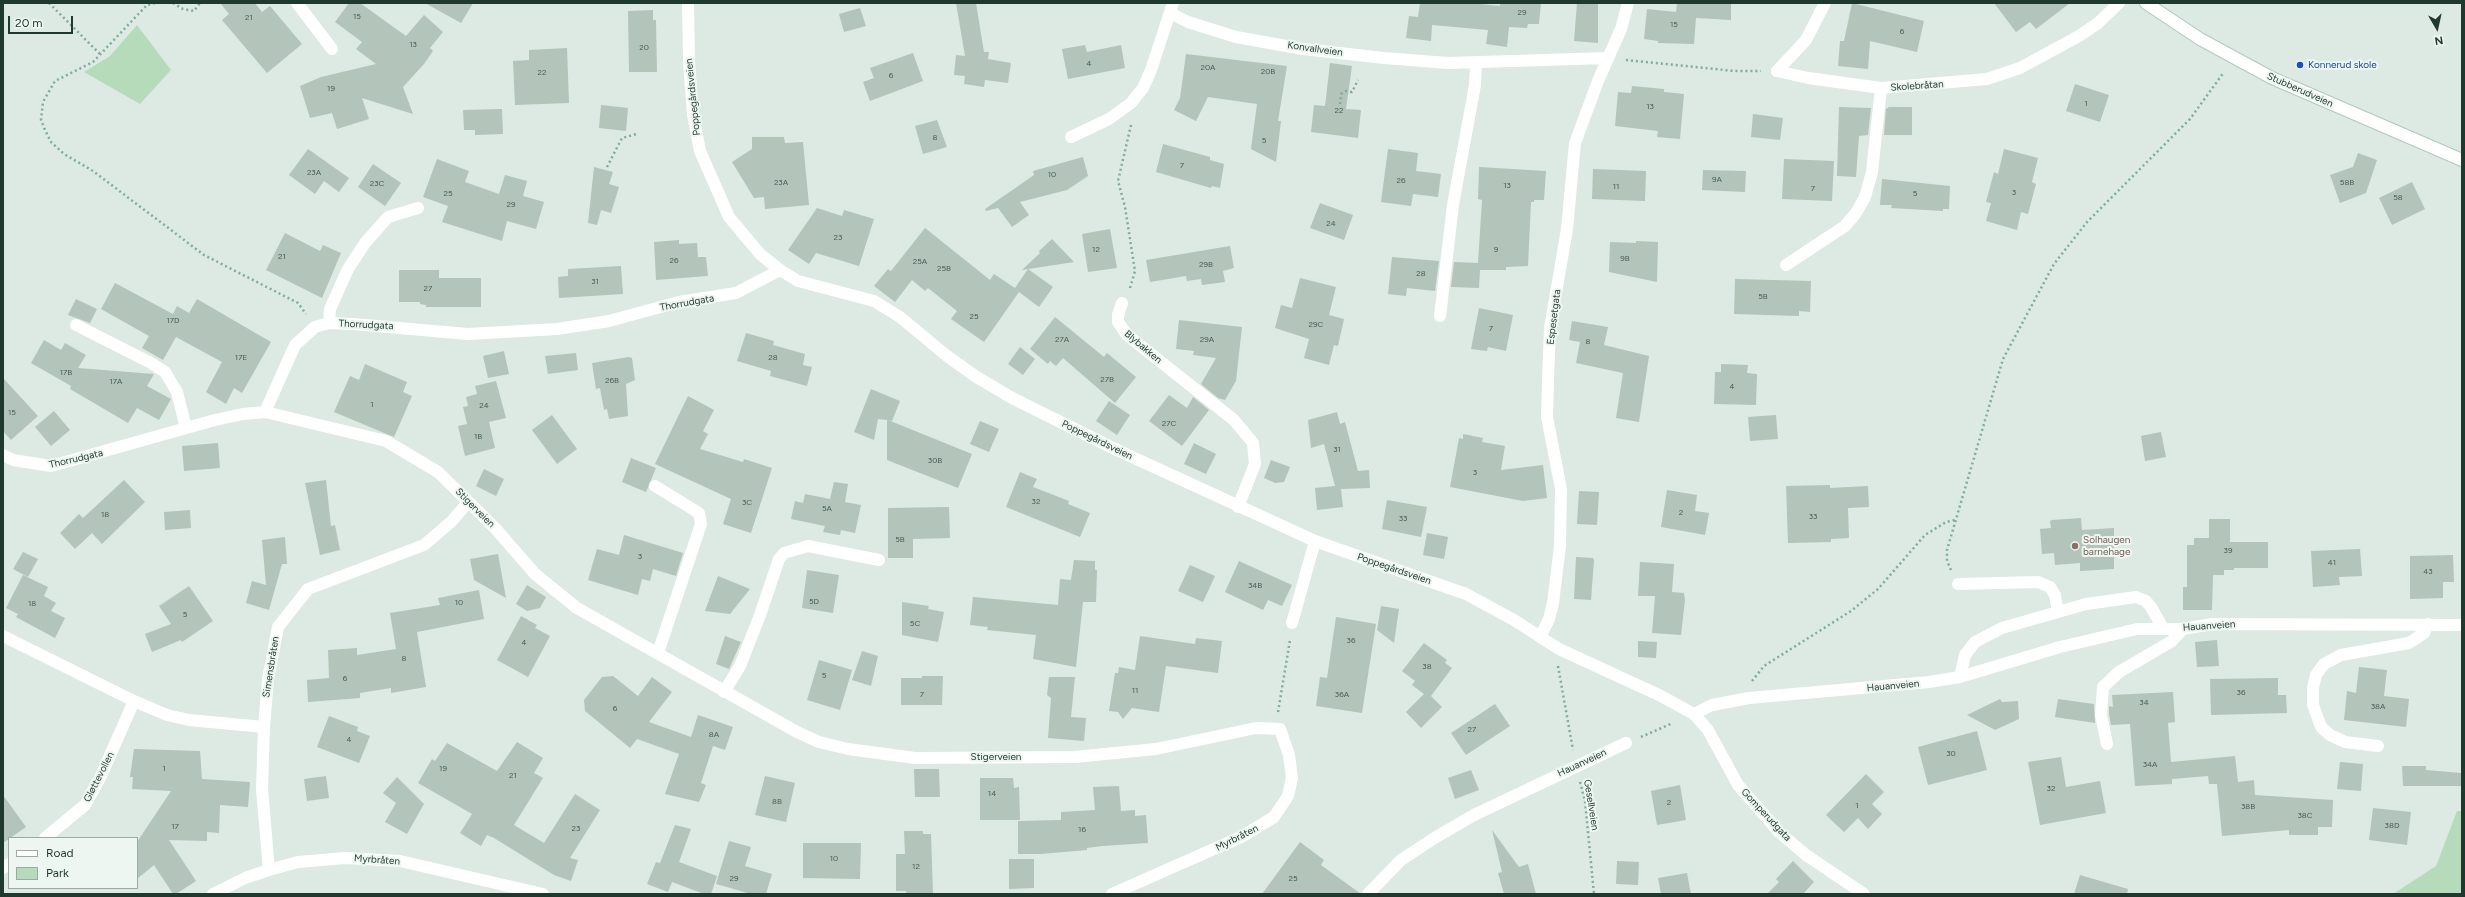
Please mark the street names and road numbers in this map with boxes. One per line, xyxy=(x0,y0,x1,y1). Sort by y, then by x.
street label: Konvallveien xyxy=(1287,39,1343,59)
street label: Poppegårdsveien xyxy=(683,58,703,136)
street label: Stubberudveien xyxy=(2265,70,2335,110)
street label: Skolebråtan xyxy=(1890,78,1944,94)
street label: Espesetgata xyxy=(1545,289,1563,345)
street label: Thorrudgata xyxy=(659,292,715,314)
street label: Thorrudgata xyxy=(338,318,394,332)
street label: Blybakken xyxy=(1122,328,1164,366)
street label: Poppegårdsveien xyxy=(1060,418,1134,462)
street label: Thorrudgata xyxy=(48,447,104,471)
street label: Stigerveien xyxy=(453,486,497,530)
street label: Poppegårdsveien xyxy=(1355,551,1433,587)
street label: Hauanveien xyxy=(2182,618,2236,634)
street label: Simensbråten xyxy=(260,636,282,698)
street label: Hauanveien xyxy=(1866,678,1920,694)
street label: Hauanveien xyxy=(1556,746,1608,780)
street label: Gløttevollen xyxy=(81,750,117,804)
street label: Stigerveien xyxy=(971,751,1021,763)
street label: Gesellveien xyxy=(1581,779,1601,831)
street label: Gomperudgata xyxy=(1738,786,1794,844)
street label: Myrbråten xyxy=(1214,822,1260,854)
street label: Myrbråten xyxy=(354,852,400,868)

